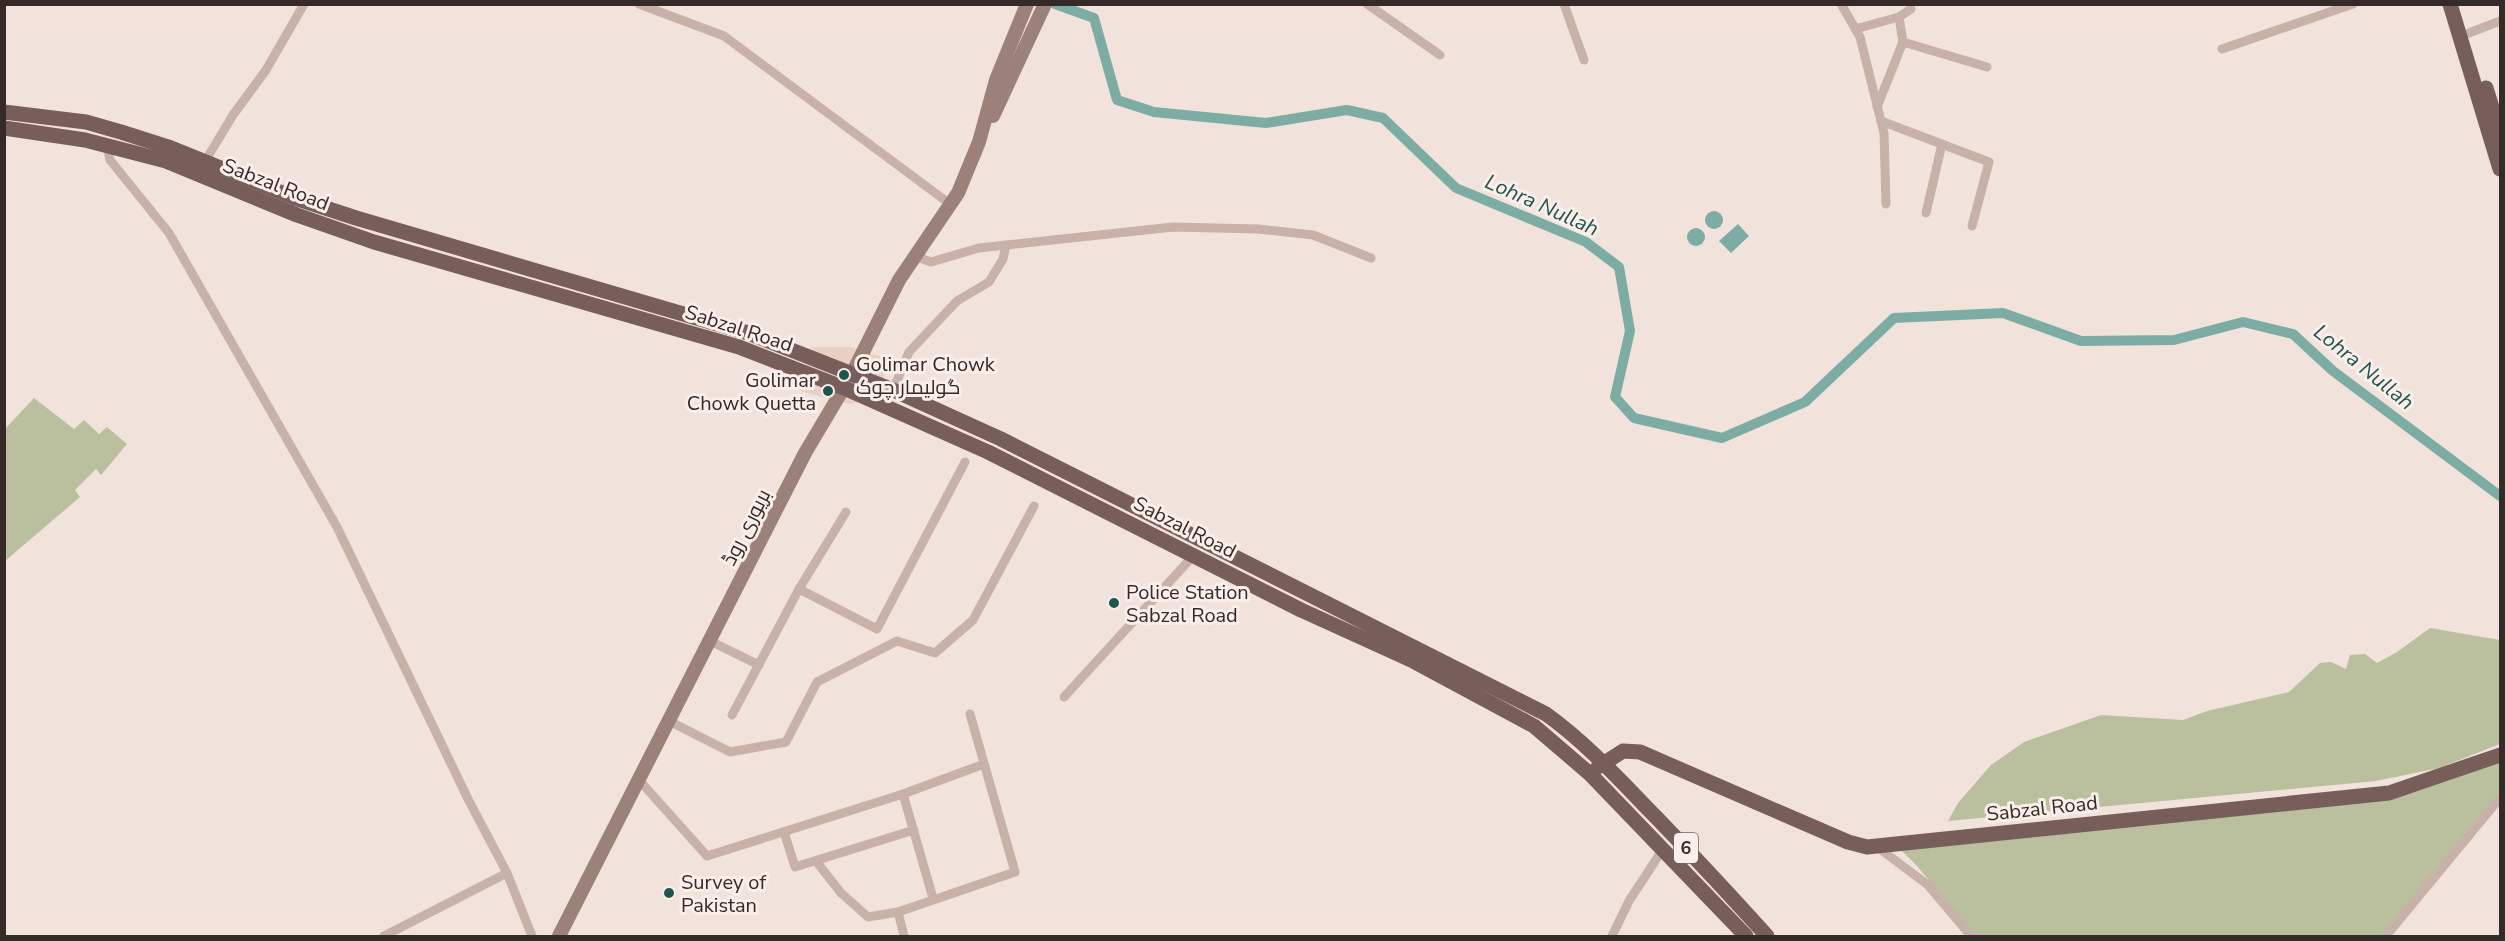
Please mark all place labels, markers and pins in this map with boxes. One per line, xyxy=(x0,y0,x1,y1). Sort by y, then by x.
place label: Golimar Chowk گولیمار چوک xyxy=(856,351,996,401)
place label: Golimar Chowk Quetta xyxy=(687,367,816,417)
marker: Golimar Chowk گولیمار چوک xyxy=(837,368,851,382)
marker: Golimar Chowk Quetta xyxy=(821,384,835,398)
place label: Police Station Sabzal Road xyxy=(1126,579,1249,629)
marker: Police Station Sabzal Road xyxy=(1107,596,1121,610)
place label: Survey of Pakistan xyxy=(681,869,766,919)
marker: Survey of Pakistan xyxy=(662,886,676,900)

